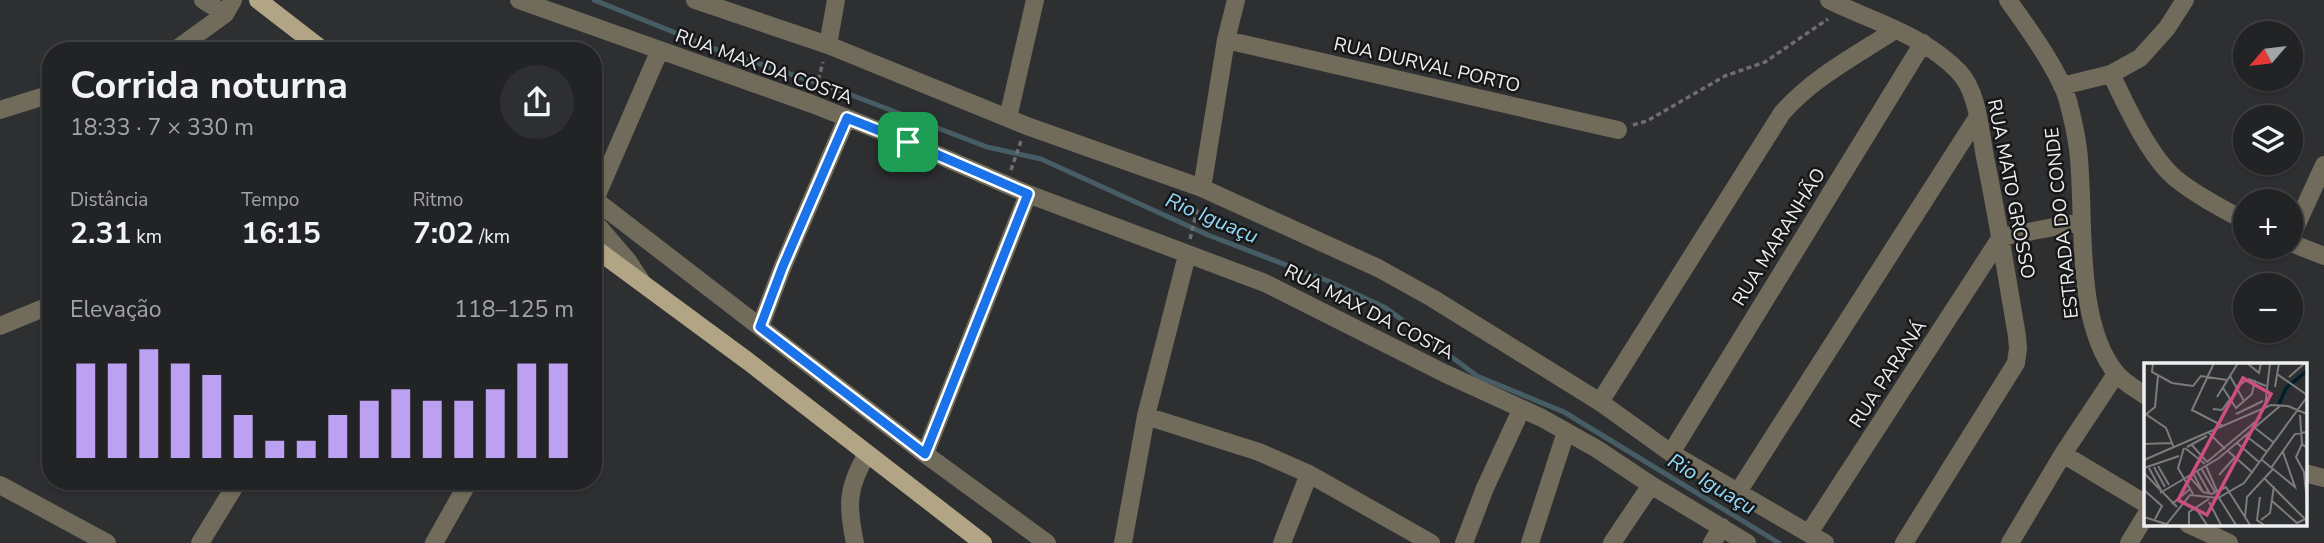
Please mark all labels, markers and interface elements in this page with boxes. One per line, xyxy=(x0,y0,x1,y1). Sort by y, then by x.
north arrow xyxy=(2233,21,2303,91)
map controls xyxy=(2233,21,2303,343)
street label: RUA MAX DA COSTA xyxy=(672,23,856,111)
street label: RUA DURVAL PORTO xyxy=(1331,31,1523,99)
text: Corrida noturna xyxy=(70,60,348,111)
button: share xyxy=(500,65,574,139)
street label: RUA MATO GROSSO xyxy=(1981,97,2041,281)
button: layers xyxy=(2233,105,2303,175)
text: 18:33 · 7 × 330 m xyxy=(70,112,254,143)
pin xyxy=(878,112,938,172)
icon: arrive xyxy=(889,123,927,161)
street label: ESTRADA DO CONDE xyxy=(2039,126,2085,320)
street label: RUA MARANHÃO xyxy=(1726,163,1832,311)
water label: Rio Iguaçu xyxy=(1161,186,1263,250)
text: Distância xyxy=(70,187,148,213)
text: Tempo xyxy=(241,187,299,213)
text: Ritmo xyxy=(413,187,463,213)
button: + xyxy=(2233,189,2303,259)
text: 2.31 xyxy=(70,213,131,254)
text: 16:15 xyxy=(241,213,321,254)
text: 7:02 xyxy=(413,213,474,254)
text: km xyxy=(131,224,162,250)
text: /km xyxy=(474,224,510,250)
street label: RUA MAX DA COSTA xyxy=(1280,258,1458,366)
button: − xyxy=(2233,273,2303,343)
text: Elevação xyxy=(70,294,162,325)
text: 118–125 m xyxy=(454,294,574,325)
street label: RUA PARANÁ xyxy=(1843,315,1933,433)
inset map xyxy=(2144,363,2306,526)
water label: Rio Iguaçu xyxy=(1663,447,1761,521)

